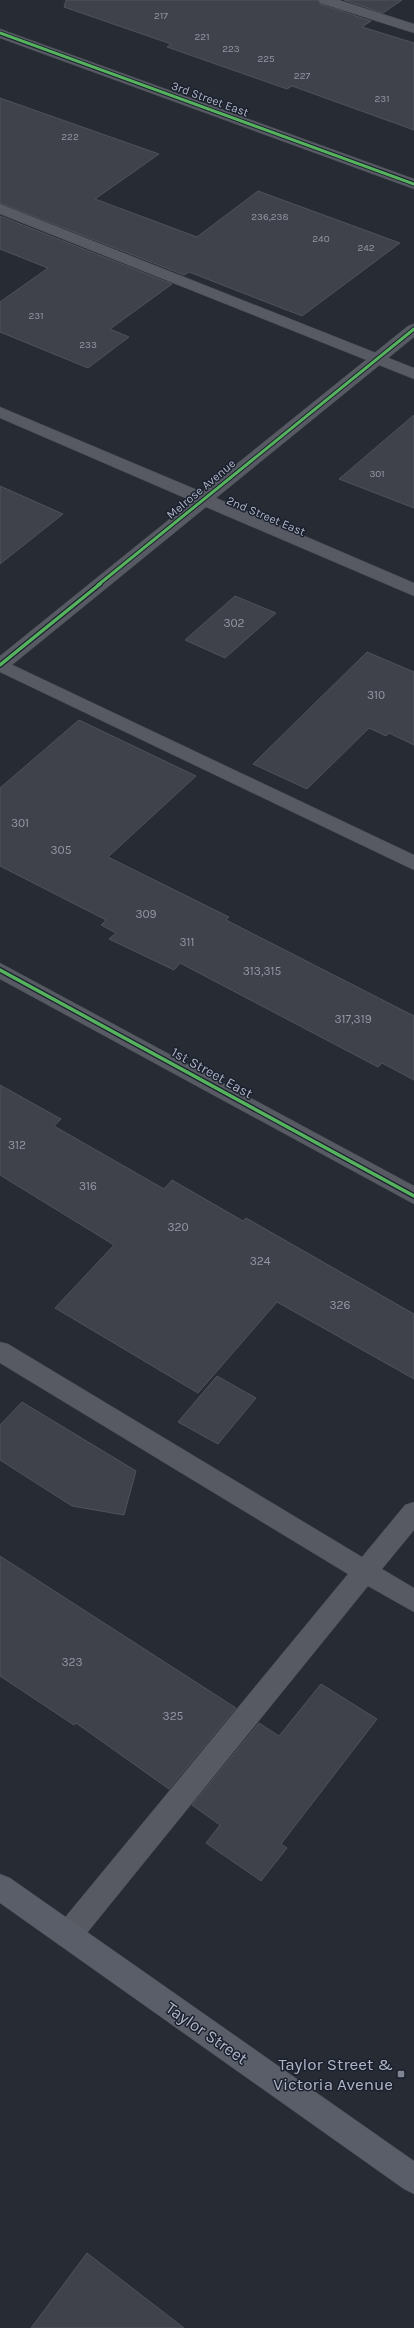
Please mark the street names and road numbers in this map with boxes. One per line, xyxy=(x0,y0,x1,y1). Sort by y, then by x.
street label: 3rd Street East xyxy=(169,79,251,120)
street label: Melrose Avenue xyxy=(164,456,238,522)
street label: 2nd Street East xyxy=(225,493,308,539)
street label: 1st Street East xyxy=(168,1044,256,1102)
street label: Taylor Street xyxy=(162,1998,252,2068)

